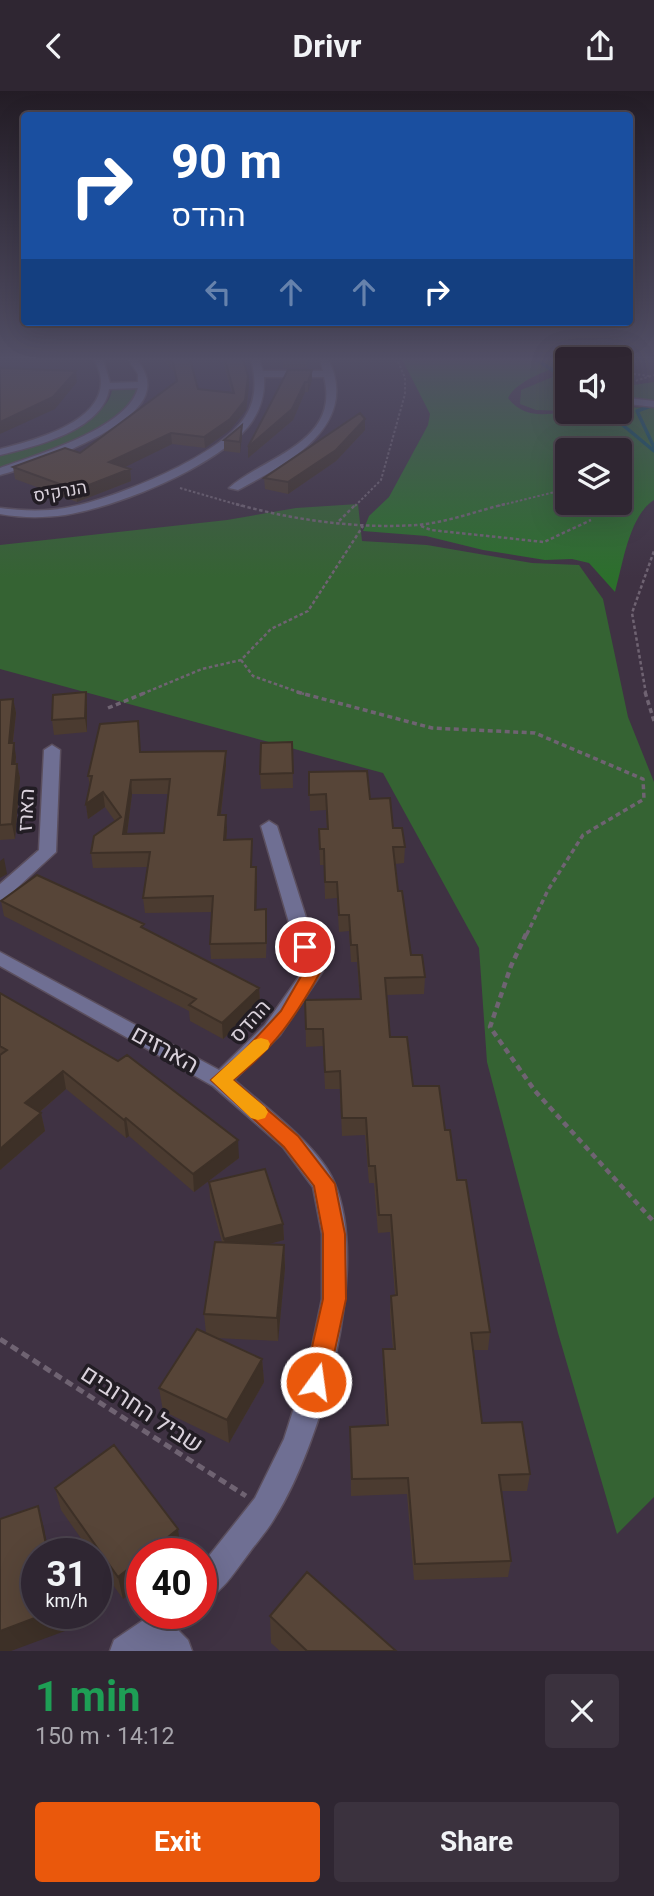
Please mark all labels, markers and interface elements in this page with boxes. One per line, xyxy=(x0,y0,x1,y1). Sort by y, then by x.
icon: back xyxy=(35,27,73,65)
text: Drivr xyxy=(293,27,361,65)
icon: share xyxy=(581,27,619,65)
text: 90 m xyxy=(171,133,282,190)
icon: right xyxy=(56,140,147,231)
text: ההדס xyxy=(171,196,246,234)
icon: left xyxy=(199,273,237,311)
icon: ahead xyxy=(272,273,310,311)
icon: ahead xyxy=(345,273,383,311)
icon: right xyxy=(418,273,456,311)
map controls xyxy=(555,347,632,515)
button: sound xyxy=(555,347,632,424)
button: layers xyxy=(555,438,632,515)
street label: הנרקיס xyxy=(32,476,88,506)
street label: הארז xyxy=(13,788,39,832)
pin xyxy=(275,917,335,977)
icon: arrive xyxy=(286,928,324,966)
street label: ההדס xyxy=(225,995,275,1047)
street label: הארזים xyxy=(127,1019,203,1079)
position arrow xyxy=(279,1345,353,1419)
street label: שביל החרובים xyxy=(76,1359,208,1459)
speed limit sign: 40 xyxy=(126,1538,217,1629)
text: 31 xyxy=(46,1554,87,1595)
text: km/h xyxy=(45,1590,88,1611)
text: 1 min xyxy=(35,1672,141,1721)
button: close xyxy=(545,1674,619,1748)
text: 150 m · 14:12 xyxy=(35,1723,174,1750)
button: Exit xyxy=(35,1802,320,1882)
button: Share xyxy=(334,1802,619,1882)

